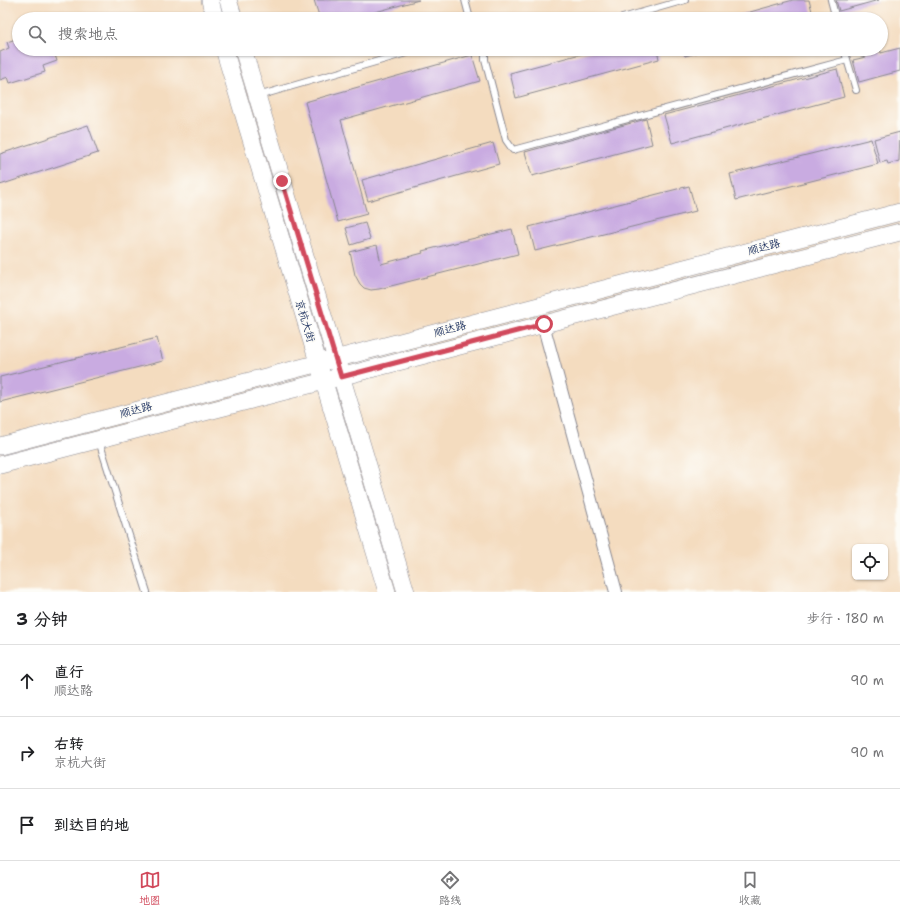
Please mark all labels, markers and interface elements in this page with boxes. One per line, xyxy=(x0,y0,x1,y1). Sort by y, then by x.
search box xyxy=(12,12,888,56)
icon: search xyxy=(26,23,48,45)
text: 搜索地点 xyxy=(58,24,118,44)
route end xyxy=(273,172,291,190)
street label: 顺达路 xyxy=(746,235,782,259)
street label: 京杭大街 xyxy=(291,298,319,345)
route start xyxy=(535,315,553,333)
street label: 顺达路 xyxy=(432,317,468,341)
street label: 顺达路 xyxy=(118,398,154,422)
map controls xyxy=(852,544,888,580)
button: locate xyxy=(852,544,888,580)
text: 3 分钟 xyxy=(16,608,68,630)
text: 步行 · 180 m xyxy=(807,610,884,627)
text: 直行 xyxy=(54,662,84,682)
icon: ahead xyxy=(16,670,38,692)
text: 90 m xyxy=(850,672,884,689)
text: 顺达路 xyxy=(54,682,93,699)
text: 右转 xyxy=(54,734,84,754)
icon: right xyxy=(16,742,38,764)
text: 90 m xyxy=(850,744,884,761)
text: 京杭大街 xyxy=(54,754,106,771)
icon: arrive xyxy=(16,814,38,836)
text: 到达目的地 xyxy=(54,815,129,835)
tab: 地图 xyxy=(139,869,161,908)
tab: 路线 xyxy=(439,869,461,908)
tab: 收藏 xyxy=(739,869,761,908)

